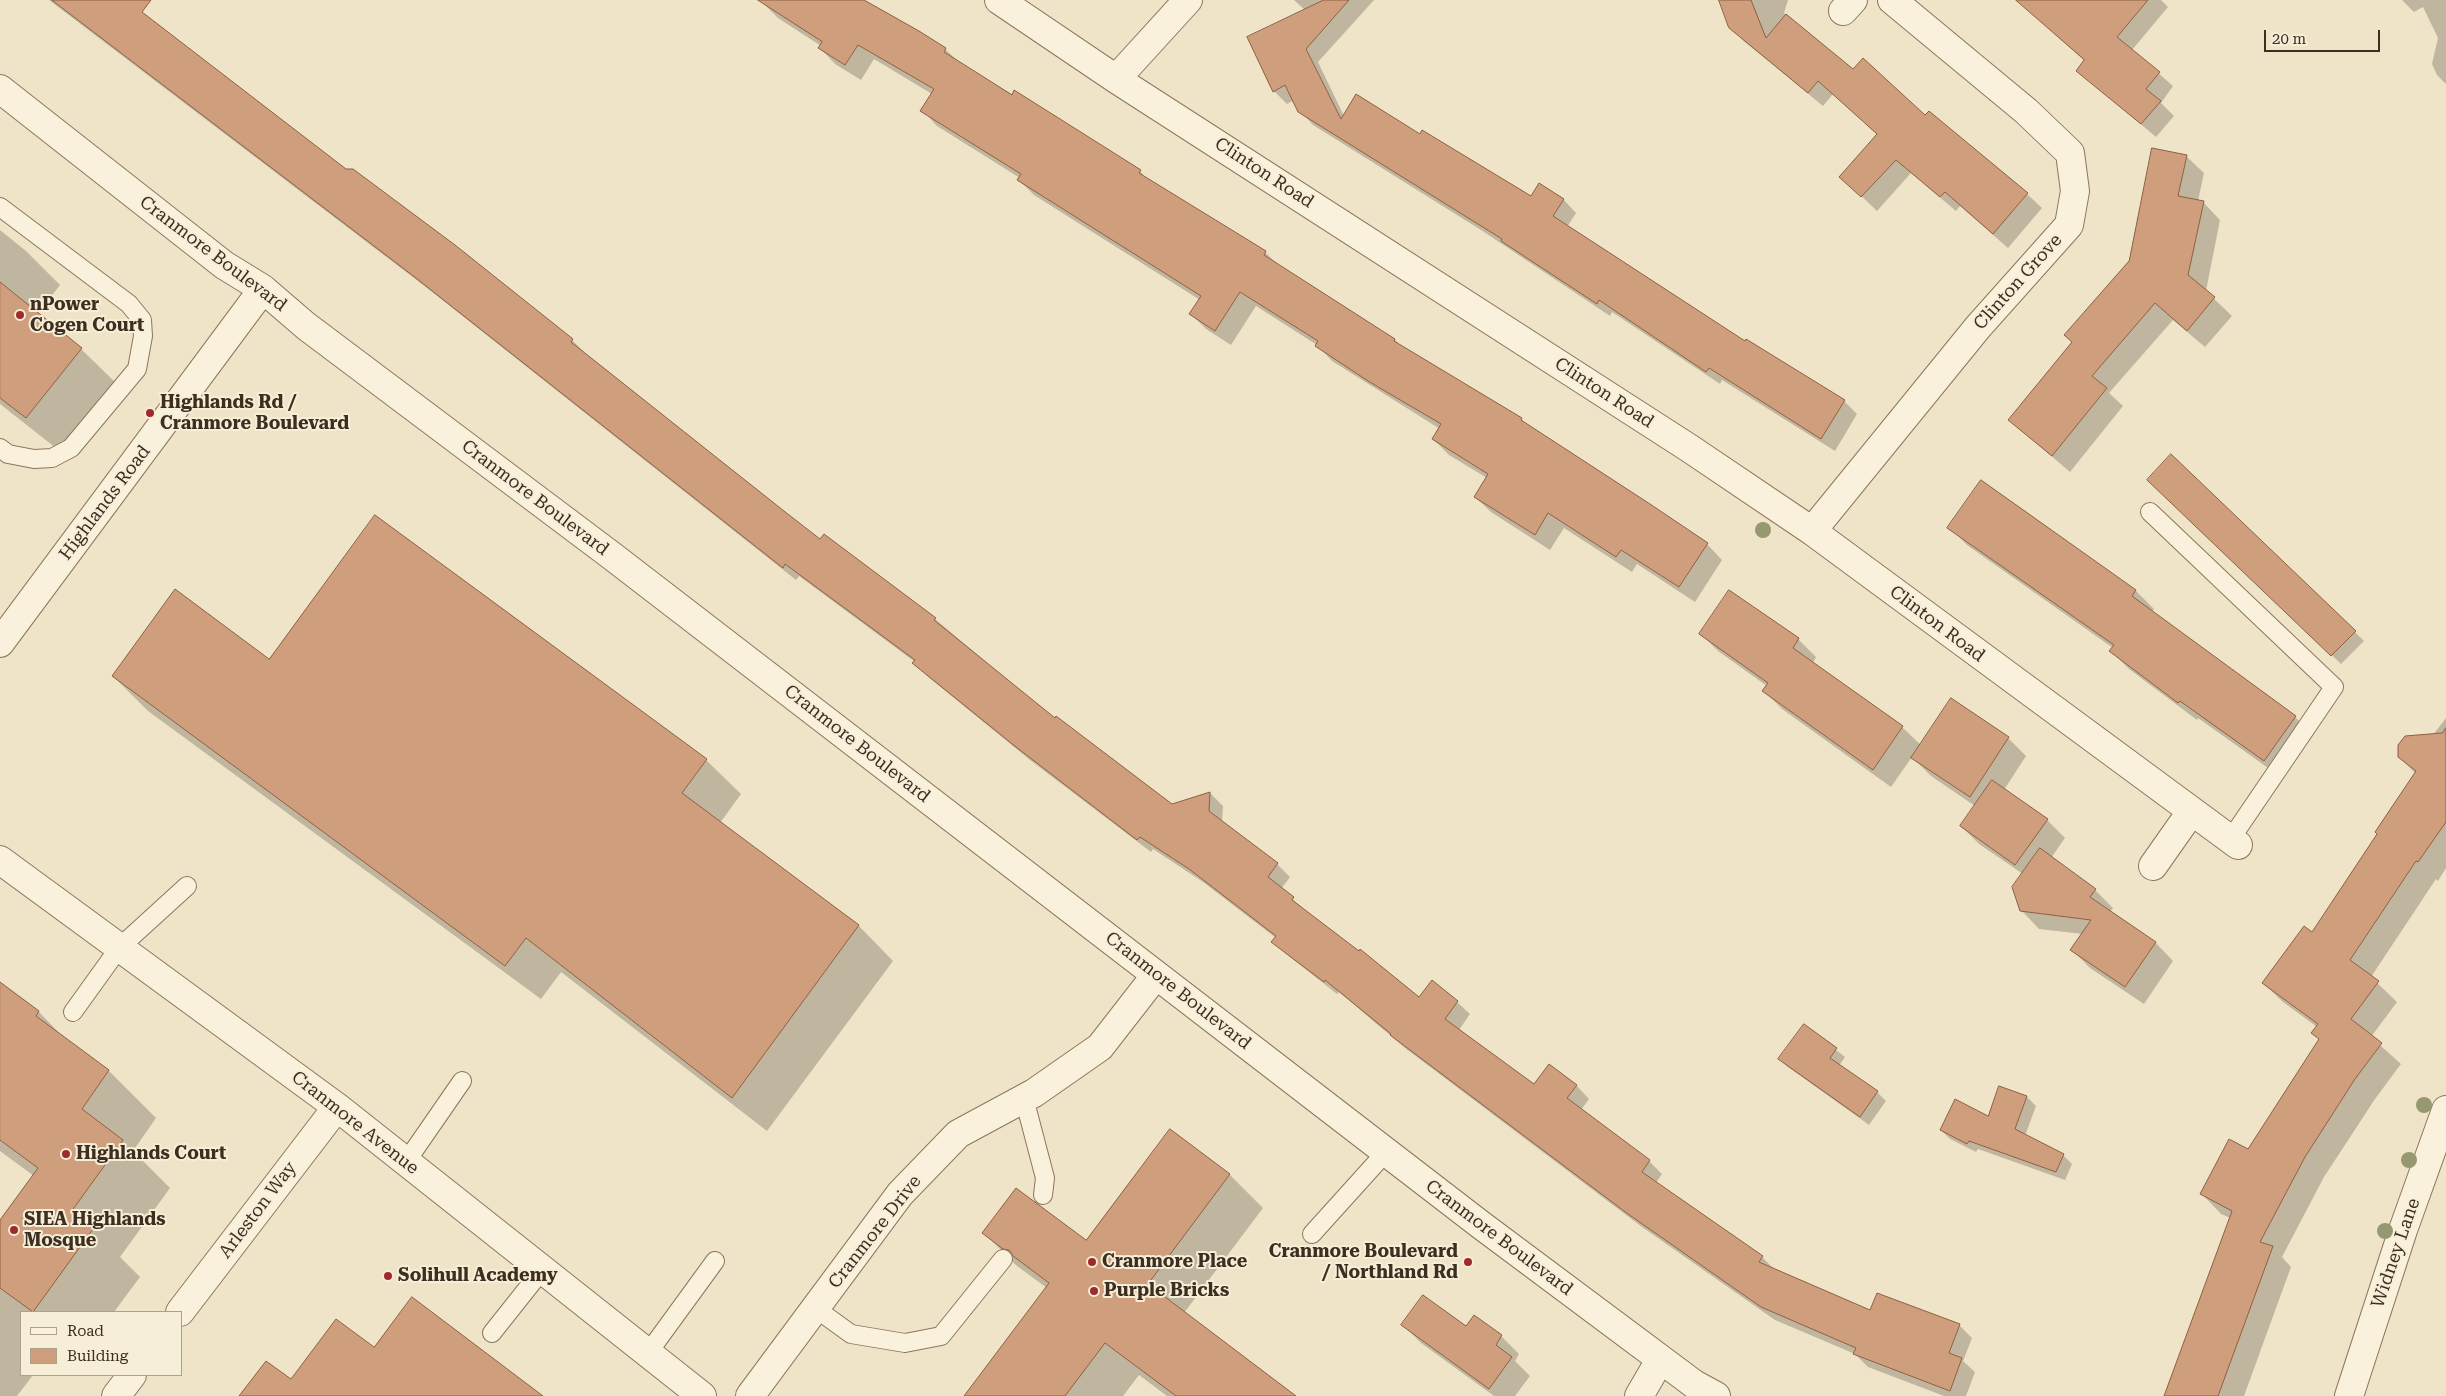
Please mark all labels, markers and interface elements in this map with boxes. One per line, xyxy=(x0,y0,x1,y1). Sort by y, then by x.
scale bar xyxy=(2266,20,2382,52)
text: 20 m xyxy=(2272,30,2306,48)
street label: Clinton Road xyxy=(1210,133,1318,213)
street label: Cranmore Boulevard xyxy=(135,192,291,316)
street label: Clinton Grove xyxy=(1969,230,2067,334)
place label: nPower Cogen Court xyxy=(30,294,144,336)
marker: nPower Cogen Court xyxy=(14,309,26,321)
street label: Clinton Road xyxy=(1550,353,1658,433)
place label: Highlands Rd / Cranmore Boulevard xyxy=(160,392,349,434)
marker: Highlands Rd / Cranmore Boulevard xyxy=(144,407,156,419)
street label: Cranmore Boulevard xyxy=(457,436,613,560)
street label: Highlands Road xyxy=(55,441,155,565)
street label: Clinton Road xyxy=(1885,581,1989,667)
street label: Cranmore Boulevard xyxy=(780,680,934,808)
street label: Cranmore Boulevard xyxy=(1101,927,1255,1055)
street label: Cranmore Avenue xyxy=(287,1067,423,1179)
place label: Highlands Court xyxy=(76,1143,226,1165)
marker: Highlands Court xyxy=(60,1148,72,1160)
street label: Arleston Way xyxy=(215,1158,301,1262)
street label: Cranmore Drive xyxy=(824,1171,926,1293)
street label: Cranmore Boulevard xyxy=(1421,1176,1577,1300)
street label: Widney Lane xyxy=(2367,1195,2425,1311)
place label: SIEA Highlands Mosque xyxy=(24,1209,166,1252)
marker: SIEA Highlands Mosque xyxy=(8,1224,20,1236)
place label: Cranmore Boulevard / Northland Rd xyxy=(1269,1241,1458,1284)
place label: Cranmore Place xyxy=(1102,1251,1247,1273)
marker: Cranmore Place xyxy=(1086,1256,1098,1268)
marker: Cranmore Boulevard / Northland Rd xyxy=(1462,1256,1474,1268)
place label: Solihull Academy xyxy=(398,1265,558,1287)
marker: Solihull Academy xyxy=(382,1270,394,1282)
place label: Purple Bricks xyxy=(1104,1280,1229,1302)
marker: Purple Bricks xyxy=(1088,1285,1100,1297)
legend xyxy=(20,1311,182,1376)
text: Road xyxy=(67,1322,104,1340)
text: Building xyxy=(67,1347,128,1365)

